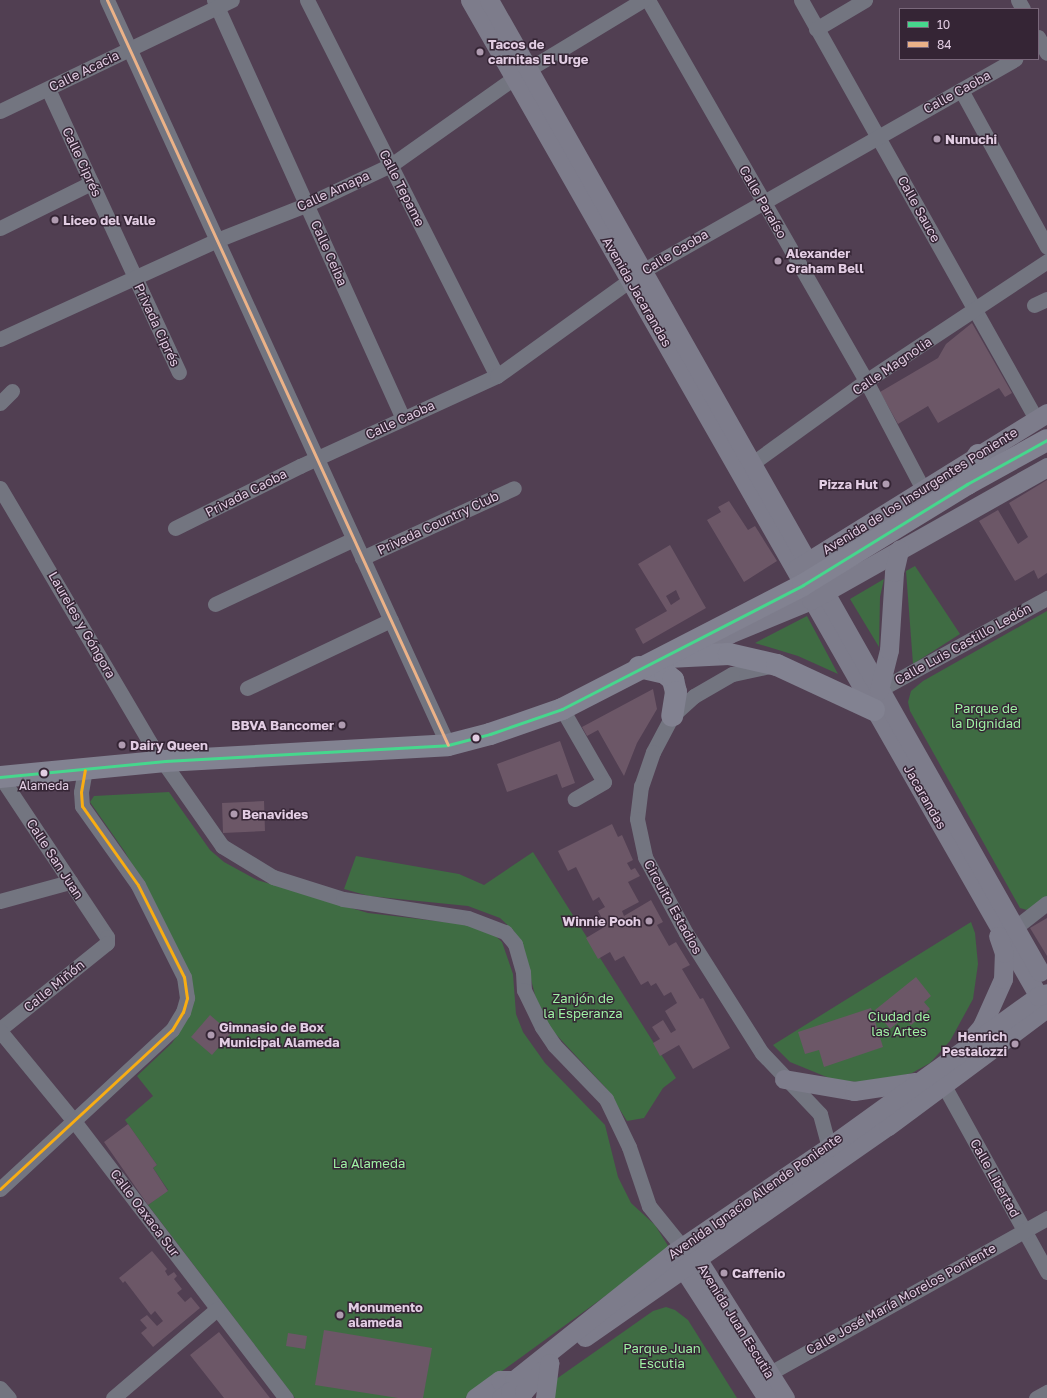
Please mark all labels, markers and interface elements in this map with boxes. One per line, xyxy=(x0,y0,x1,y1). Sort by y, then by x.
legend xyxy=(899,8,1039,60)
text: 10 xyxy=(937,17,950,32)
place label: Tacos de carnitas El Urge xyxy=(488,37,589,68)
text: 84 xyxy=(937,37,952,52)
street label: Calle Acacia xyxy=(46,47,122,95)
marker: Tacos de carnitas El Urge xyxy=(475,47,485,57)
street label: Calle Caoba xyxy=(921,67,993,117)
street label: Calle Ciprés xyxy=(59,125,105,199)
place label: Nunuchi xyxy=(945,131,997,147)
marker: Nunuchi xyxy=(932,134,942,144)
street label: Calle Tepame xyxy=(376,147,428,229)
street label: Calle Paraíso xyxy=(736,163,790,241)
street label: Calle Amapa xyxy=(294,167,372,215)
street label: Calle Sauce xyxy=(894,173,944,245)
place label: Liceo del Valle xyxy=(63,212,156,228)
marker: Liceo del Valle xyxy=(50,215,60,225)
street label: Calle Ceiba xyxy=(308,218,350,288)
street label: Calle Caoba xyxy=(639,226,711,278)
street label: Avenida Jacarandas xyxy=(599,234,675,350)
place label: Alexander Graham Bell xyxy=(786,246,864,277)
marker: Alexander Graham Bell xyxy=(773,256,783,266)
street label: Privada Ciprés xyxy=(131,281,183,369)
street label: Calle Magnolia xyxy=(849,334,935,398)
street label: Calle Caoba xyxy=(363,397,437,443)
street label: Avenida de los Insurgentes Poniente xyxy=(820,424,1020,558)
street label: Privada Caoba xyxy=(203,466,289,520)
place label: Pizza Hut xyxy=(819,476,878,492)
marker: Pizza Hut xyxy=(881,479,891,489)
street label: Privada Country Club xyxy=(375,488,501,558)
street label: Laureles y Góngora xyxy=(45,569,119,681)
street label: Calle Luis Castillo Ledón xyxy=(892,600,1034,688)
park label: Parque de la Dignidad xyxy=(951,701,1021,732)
place label: BBVA Bancomer xyxy=(231,717,334,733)
marker: BBVA Bancomer xyxy=(337,720,347,730)
unlabelled marker xyxy=(471,733,481,743)
place label: Dairy Queen xyxy=(130,737,208,753)
marker: Dairy Queen xyxy=(117,740,127,750)
street label: Jacarandas xyxy=(900,762,950,832)
marker: Alameda xyxy=(39,768,49,778)
place label: Alameda xyxy=(19,779,69,793)
place label: Benavides xyxy=(242,806,308,822)
marker: Benavides xyxy=(229,809,239,819)
street label: Calle San Juan xyxy=(23,816,87,902)
street label: Circuito Estadios xyxy=(641,857,705,957)
place label: Winnie Pooh xyxy=(562,913,641,929)
marker: Winnie Pooh xyxy=(644,916,654,926)
street label: Calle Miñón xyxy=(20,957,88,1015)
park label: Zanjón de la Esperanza xyxy=(543,991,623,1022)
park label: Ciudad de las Artes xyxy=(868,1009,930,1040)
place label: Gimnasio de Box Municipal Alameda xyxy=(219,1020,339,1051)
place label: Henrich Pestalozzi xyxy=(942,1029,1007,1060)
marker: Gimnasio de Box Municipal Alameda xyxy=(206,1030,216,1040)
marker: Henrich Pestalozzi xyxy=(1010,1039,1020,1049)
street label: Avenida Ignacio Allende Poniente xyxy=(665,1130,845,1262)
street label: Calle Libertad xyxy=(967,1136,1023,1220)
park label: La Alameda xyxy=(333,1155,405,1171)
street label: Calle Oaxaca Sur xyxy=(107,1166,183,1260)
street label: Calle José María Morelos Poniente xyxy=(803,1240,999,1358)
street label: Avenida Juan Escutia xyxy=(694,1261,778,1381)
place label: Caffenio xyxy=(732,1265,785,1281)
marker: Caffenio xyxy=(719,1268,729,1278)
place label: Monumento alameda xyxy=(348,1300,423,1331)
marker: Monumento alameda xyxy=(335,1310,345,1320)
park label: Parque Juan Escutia xyxy=(623,1341,701,1372)

